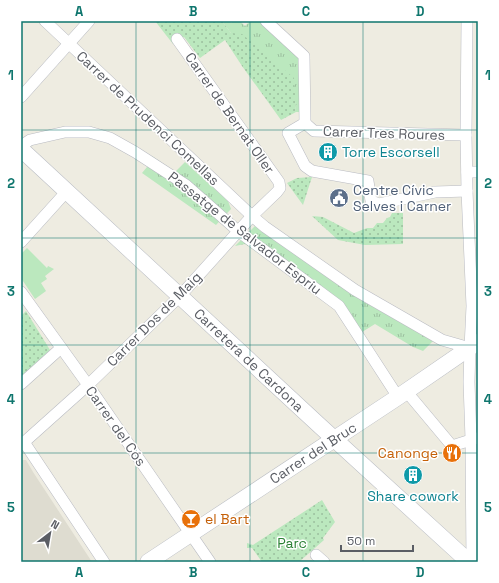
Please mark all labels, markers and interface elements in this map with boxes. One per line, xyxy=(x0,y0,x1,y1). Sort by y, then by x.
text: A xyxy=(75,3,84,20)
text: B xyxy=(189,3,198,20)
text: C xyxy=(302,3,310,20)
text: D xyxy=(416,3,425,20)
street label: Carrer de Prudenci Comellas xyxy=(73,47,223,189)
street label: Carrer de Bernat Oller xyxy=(181,49,279,177)
text: 1 xyxy=(8,67,14,84)
text: 1 xyxy=(485,67,491,84)
street label: Carrer Tres Roures xyxy=(323,122,445,144)
building icon: Torre Escorsell xyxy=(317,141,339,163)
place label: Torre Escorsell xyxy=(342,143,440,161)
street label: Passatge de Salvador Espriu xyxy=(165,167,325,299)
text: 2 xyxy=(7,175,15,192)
text: 2 xyxy=(484,175,492,192)
place label: Centre Cívic Selves i Carner xyxy=(353,181,451,215)
public building icon: Centre Cívic Selves i Carner xyxy=(328,187,350,209)
street label: Carrer Dos de Maig xyxy=(103,268,205,370)
text: 3 xyxy=(7,283,15,300)
text: 3 xyxy=(484,283,492,300)
street label: Carretera de Cardona xyxy=(190,304,308,416)
street label: Carrer del Cós xyxy=(82,382,150,470)
text: 4 xyxy=(7,391,15,408)
text: 4 xyxy=(484,391,492,408)
street label: Carrer del Bruc xyxy=(266,418,360,488)
restaurant icon: Canonge xyxy=(441,442,463,464)
place label: Canonge xyxy=(378,444,438,462)
building icon: Share cowork xyxy=(402,464,424,486)
place label: Share cowork xyxy=(367,487,459,505)
text: 5 xyxy=(7,499,15,516)
text: 5 xyxy=(484,499,492,516)
bar icon: el Bart xyxy=(180,508,202,530)
place label: el Bart xyxy=(205,510,249,528)
north arrow xyxy=(30,513,70,553)
text: N xyxy=(48,517,62,532)
scale bar xyxy=(341,527,413,553)
text: 50 m xyxy=(347,533,375,549)
park label: Parc xyxy=(277,534,307,552)
text: A xyxy=(75,564,84,581)
text: B xyxy=(189,564,198,581)
text: C xyxy=(302,564,310,581)
text: D xyxy=(416,564,425,581)

